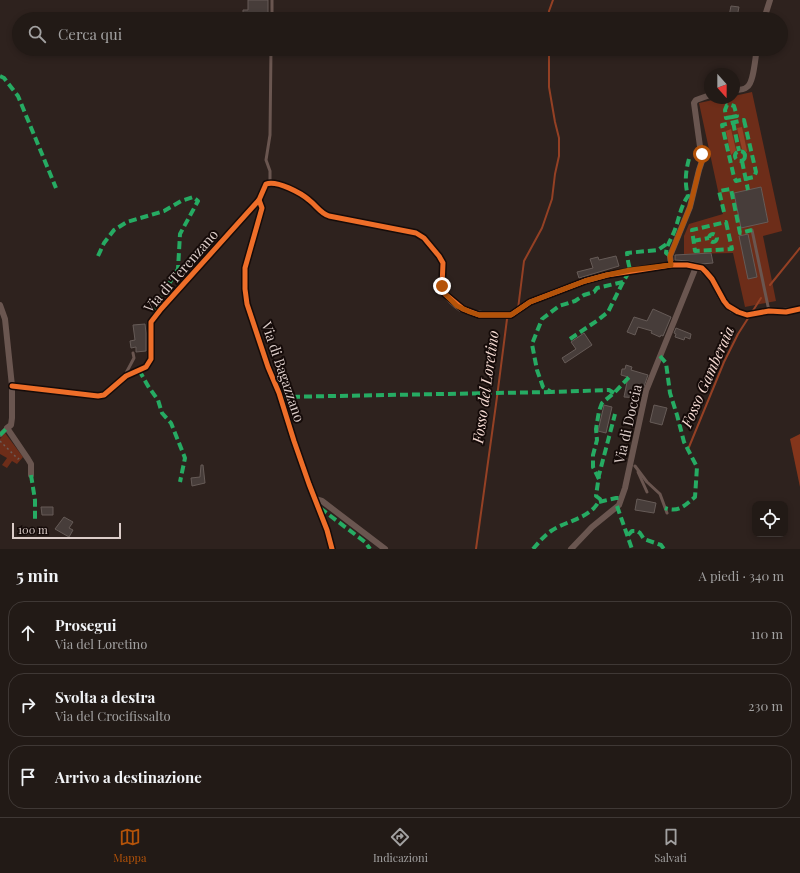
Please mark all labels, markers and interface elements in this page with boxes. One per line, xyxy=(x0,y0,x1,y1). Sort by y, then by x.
search box xyxy=(12,12,788,56)
icon: search xyxy=(26,23,48,45)
text: Cerca qui xyxy=(58,24,122,44)
north arrow xyxy=(704,68,740,104)
route start xyxy=(693,145,711,163)
street label: Via di Terenzano xyxy=(139,225,222,317)
route end xyxy=(433,277,451,295)
street label: Via di Bagazzano xyxy=(257,318,310,425)
water label: Fosso Gamberaia xyxy=(675,323,738,431)
water label: Fosso del Loretino xyxy=(467,329,503,446)
street label: Via di Doccia xyxy=(609,382,646,466)
map controls xyxy=(752,501,788,537)
button: locate xyxy=(752,501,788,537)
scale bar xyxy=(12,521,121,540)
text: 100 m xyxy=(18,522,48,537)
text: 5 min xyxy=(16,564,59,586)
text: A piedi · 340 m xyxy=(698,567,784,584)
text: Prosegui xyxy=(55,615,117,635)
icon: ahead xyxy=(17,622,39,644)
text: 110 m xyxy=(751,625,783,642)
text: Via del Loretino xyxy=(55,635,147,652)
text: Svolta a destra xyxy=(55,687,155,707)
icon: right xyxy=(17,694,39,716)
text: 230 m xyxy=(748,697,783,714)
text: Via del Crocifissalto xyxy=(55,707,171,724)
icon: arrive xyxy=(17,766,39,788)
text: Arrivo a destinazione xyxy=(55,767,202,787)
tab: Mappa xyxy=(113,826,146,865)
tab: Indicazioni xyxy=(373,826,428,865)
tab: Salvati xyxy=(654,826,687,865)

